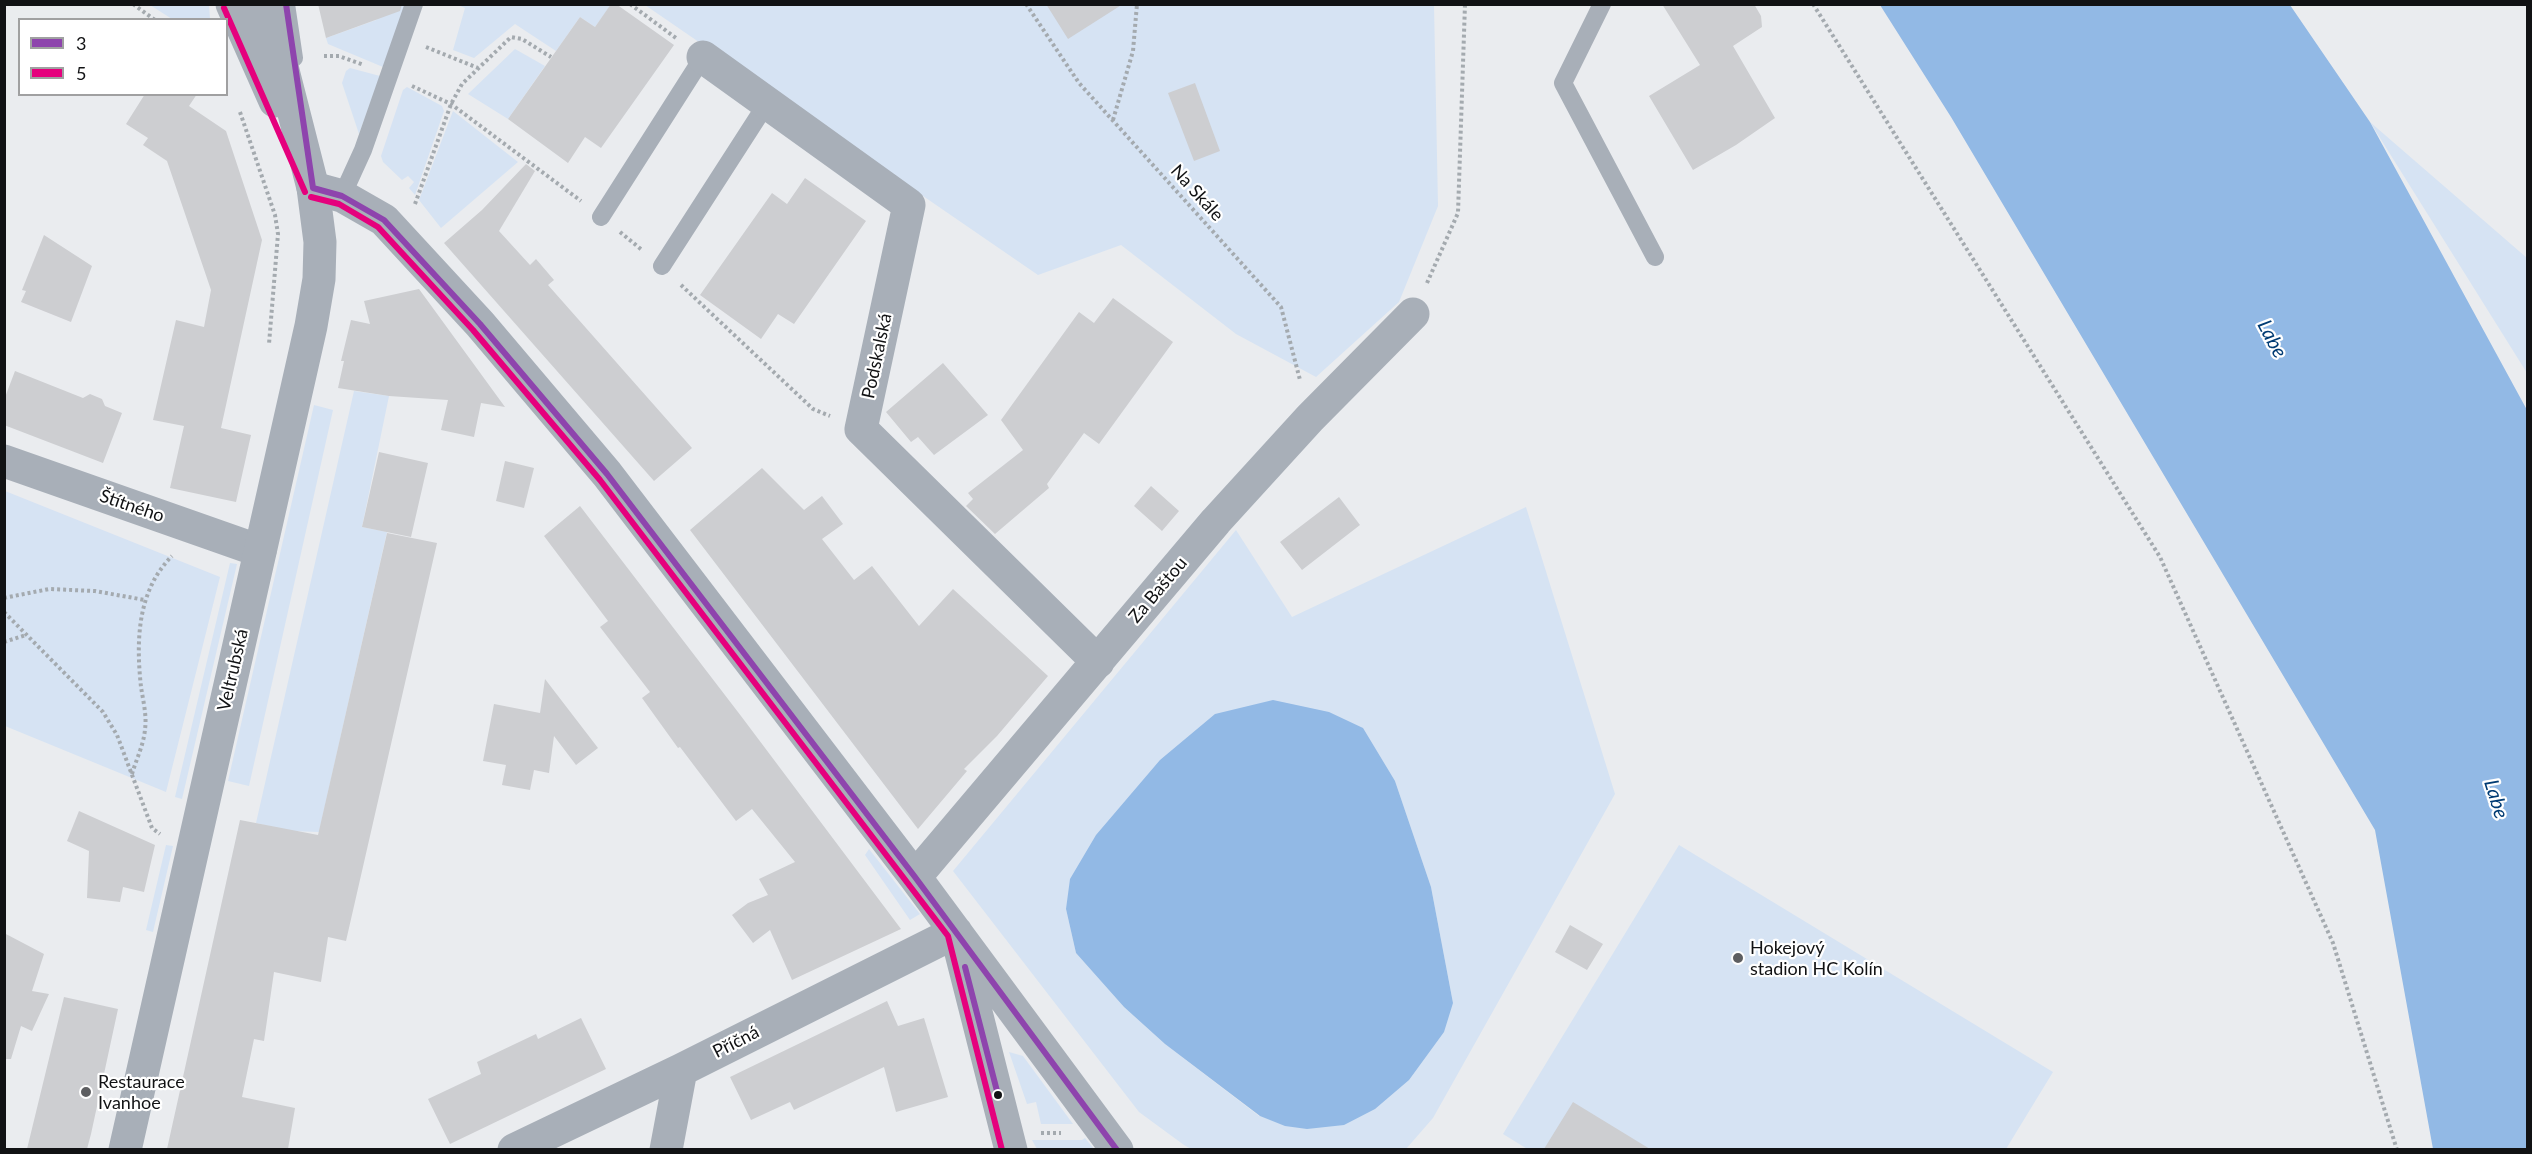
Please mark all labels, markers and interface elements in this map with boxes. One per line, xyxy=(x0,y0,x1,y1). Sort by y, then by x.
legend xyxy=(18,18,228,96)
text: 3 xyxy=(76,32,86,54)
text: 5 xyxy=(76,62,86,84)
street label: Na Skále xyxy=(1166,160,1228,226)
street label: Podskalská xyxy=(857,311,897,401)
water label: Labe xyxy=(2252,316,2292,362)
street label: Štítného xyxy=(97,485,167,527)
street label: Za Baštou xyxy=(1124,553,1192,627)
street label: Veltrubská xyxy=(213,627,253,713)
water label: Labe xyxy=(2479,777,2513,821)
place label: Hokejový stadion HC Kolín xyxy=(1750,937,1883,980)
marker: Hokejový stadion HC Kolín xyxy=(1731,951,1745,965)
street label: Příčná xyxy=(709,1021,763,1063)
place label: Restaurace Ivanhoe xyxy=(98,1071,185,1114)
marker: Restaurace Ivanhoe xyxy=(79,1085,93,1099)
unlabelled marker xyxy=(992,1089,1004,1101)

